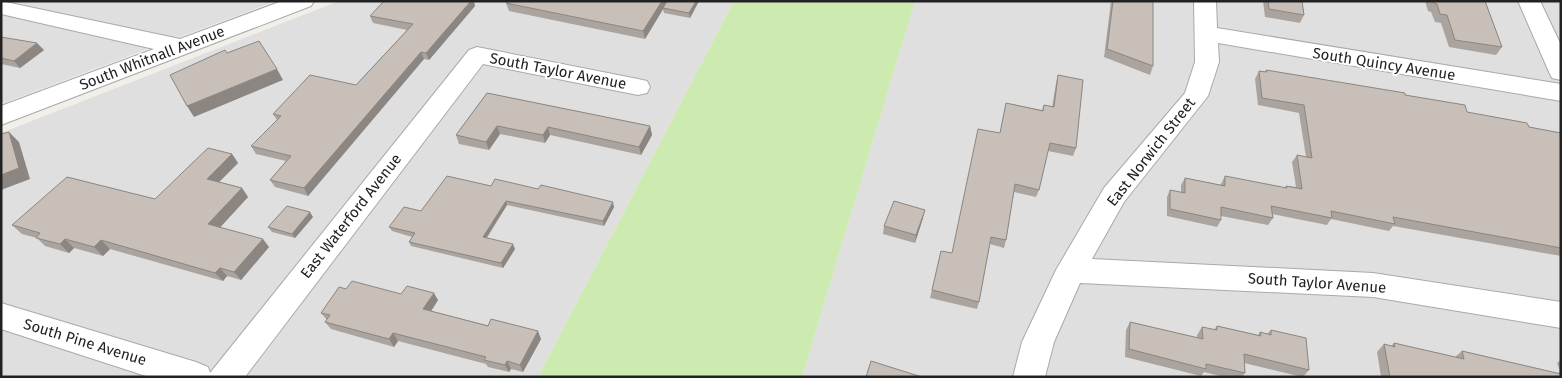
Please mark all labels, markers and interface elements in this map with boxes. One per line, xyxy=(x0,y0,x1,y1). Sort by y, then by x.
street label: South Whitnall Avenue xyxy=(77,22,227,94)
street label: South Quincy Avenue xyxy=(1311,44,1457,84)
street label: South Taylor Avenue xyxy=(488,49,628,93)
street label: East Norwich Street xyxy=(1103,94,1199,210)
street label: East Waterford Avenue xyxy=(297,150,405,282)
street label: South Taylor Avenue xyxy=(1247,269,1387,297)
street label: South Pine Avenue xyxy=(21,315,149,369)

